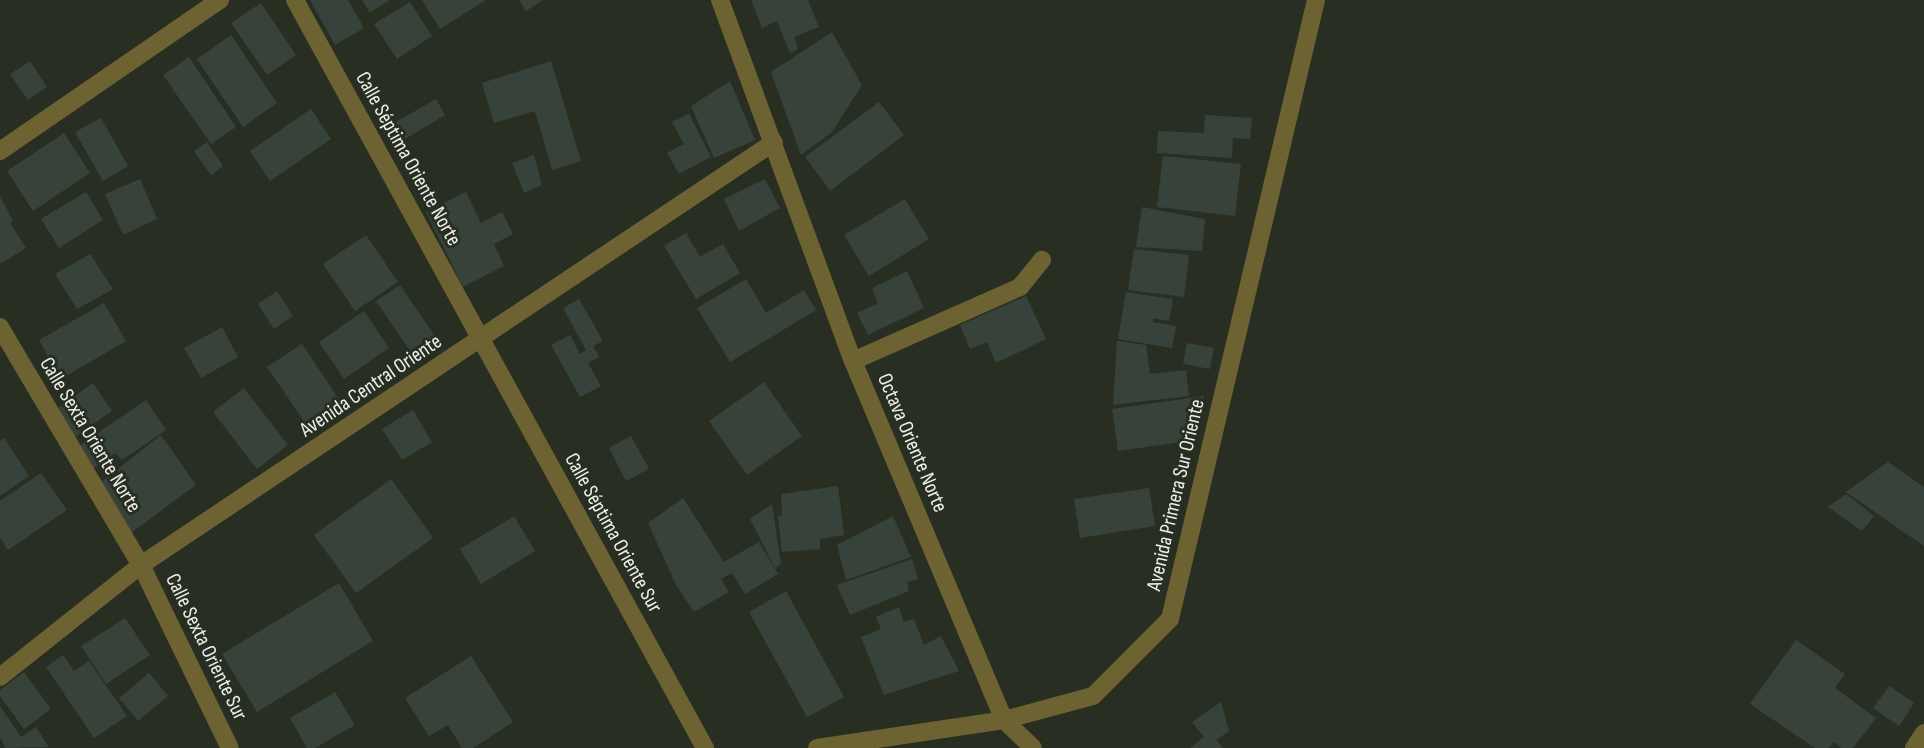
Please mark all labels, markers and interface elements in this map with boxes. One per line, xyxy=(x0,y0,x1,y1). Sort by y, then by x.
street label: Calle Séptima Oriente Norte xyxy=(350,68,466,250)
street label: Avenida Central Oriente xyxy=(295,329,447,443)
street label: Calle Sexta Oriente Norte xyxy=(34,353,146,517)
street label: Octava Oriente Norte xyxy=(871,370,953,516)
street label: Avenida Primera Sur Oriente xyxy=(1142,397,1210,593)
street label: Calle Séptima Oriente Sur xyxy=(559,449,667,617)
street label: Calle Sexta Oriente Sur xyxy=(160,570,252,724)

